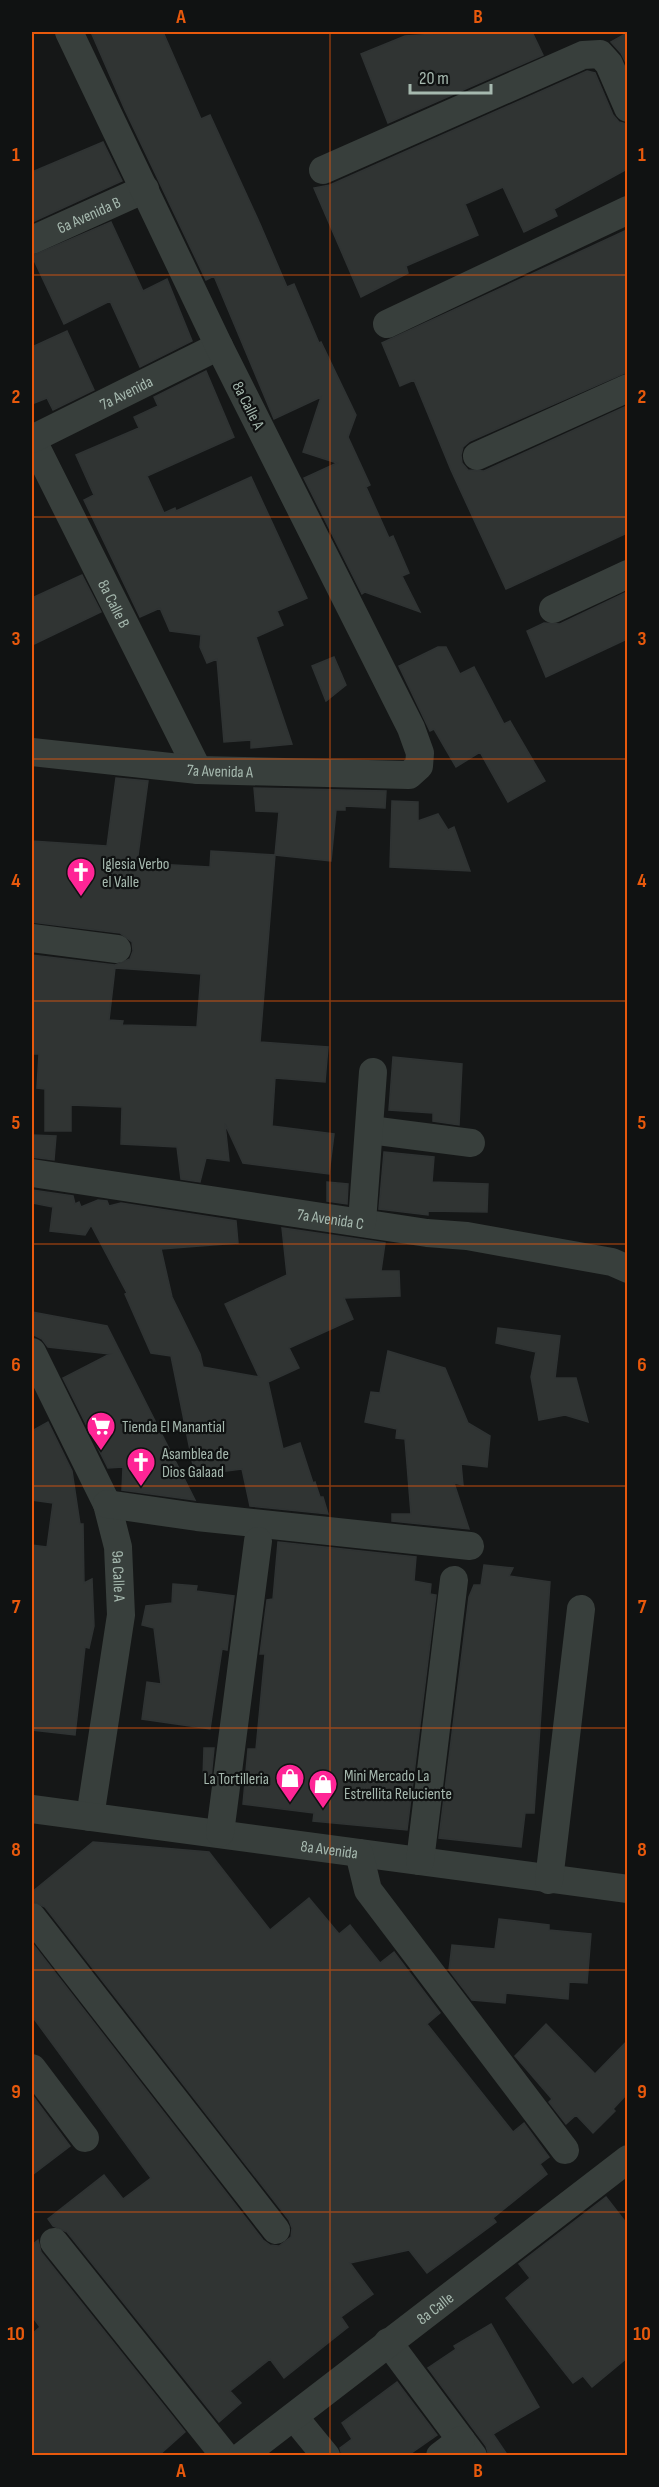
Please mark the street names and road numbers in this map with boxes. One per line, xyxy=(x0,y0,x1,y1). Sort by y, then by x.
street label: 6a Avenida B xyxy=(55,193,124,238)
street label: 7a Avenida xyxy=(97,372,156,415)
street label: 8a Calle A xyxy=(228,379,268,433)
street label: 8a Calle B xyxy=(93,577,133,631)
street label: 7a Avenida A xyxy=(186,761,253,782)
street label: 7a Avenida C xyxy=(296,1205,365,1234)
street label: 9a Calle A xyxy=(107,1550,128,1602)
street label: 8a Avenida xyxy=(299,1837,359,1864)
street label: 8a Calle xyxy=(413,2289,458,2329)

